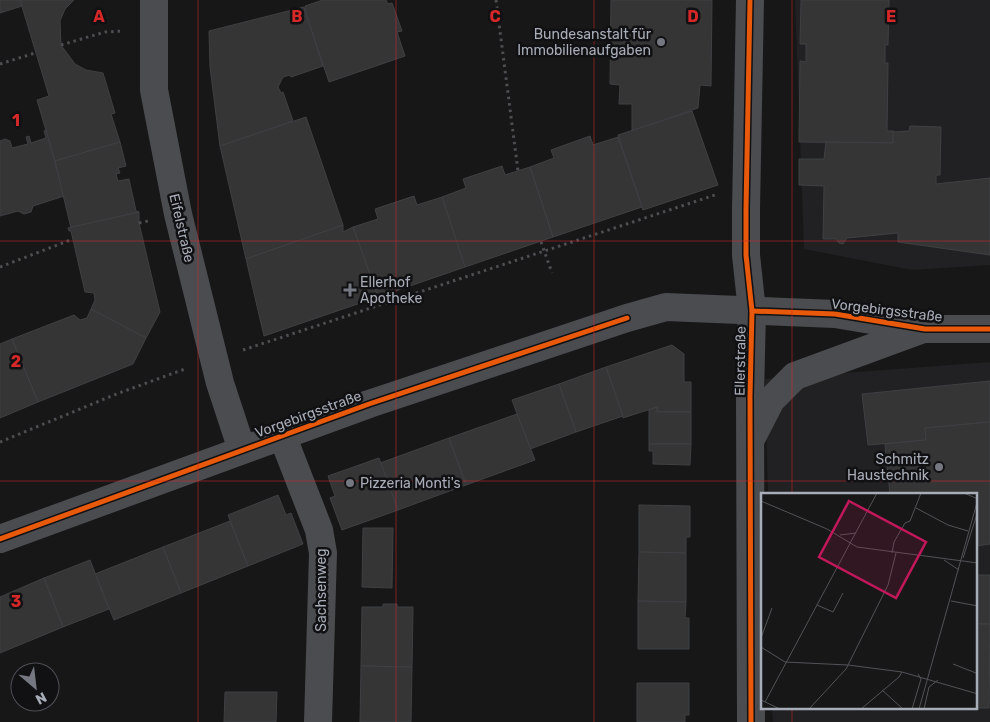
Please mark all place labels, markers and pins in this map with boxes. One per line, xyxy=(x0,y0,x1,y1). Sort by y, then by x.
place label: Bundesanstalt für Immobilienaufgaben xyxy=(517,26,652,59)
marker: Bundesanstalt für Immobilienaufgaben xyxy=(655,36,667,48)
place label: Ellerhof Apotheke xyxy=(360,274,422,307)
marker: Ellerhof Apotheke xyxy=(344,284,356,296)
place label: Schmitz Haustechnik xyxy=(847,451,930,484)
marker: Schmitz Haustechnik xyxy=(933,461,945,473)
place label: Pizzeria Monti's xyxy=(360,475,461,492)
marker: Pizzeria Monti's xyxy=(344,477,356,489)

